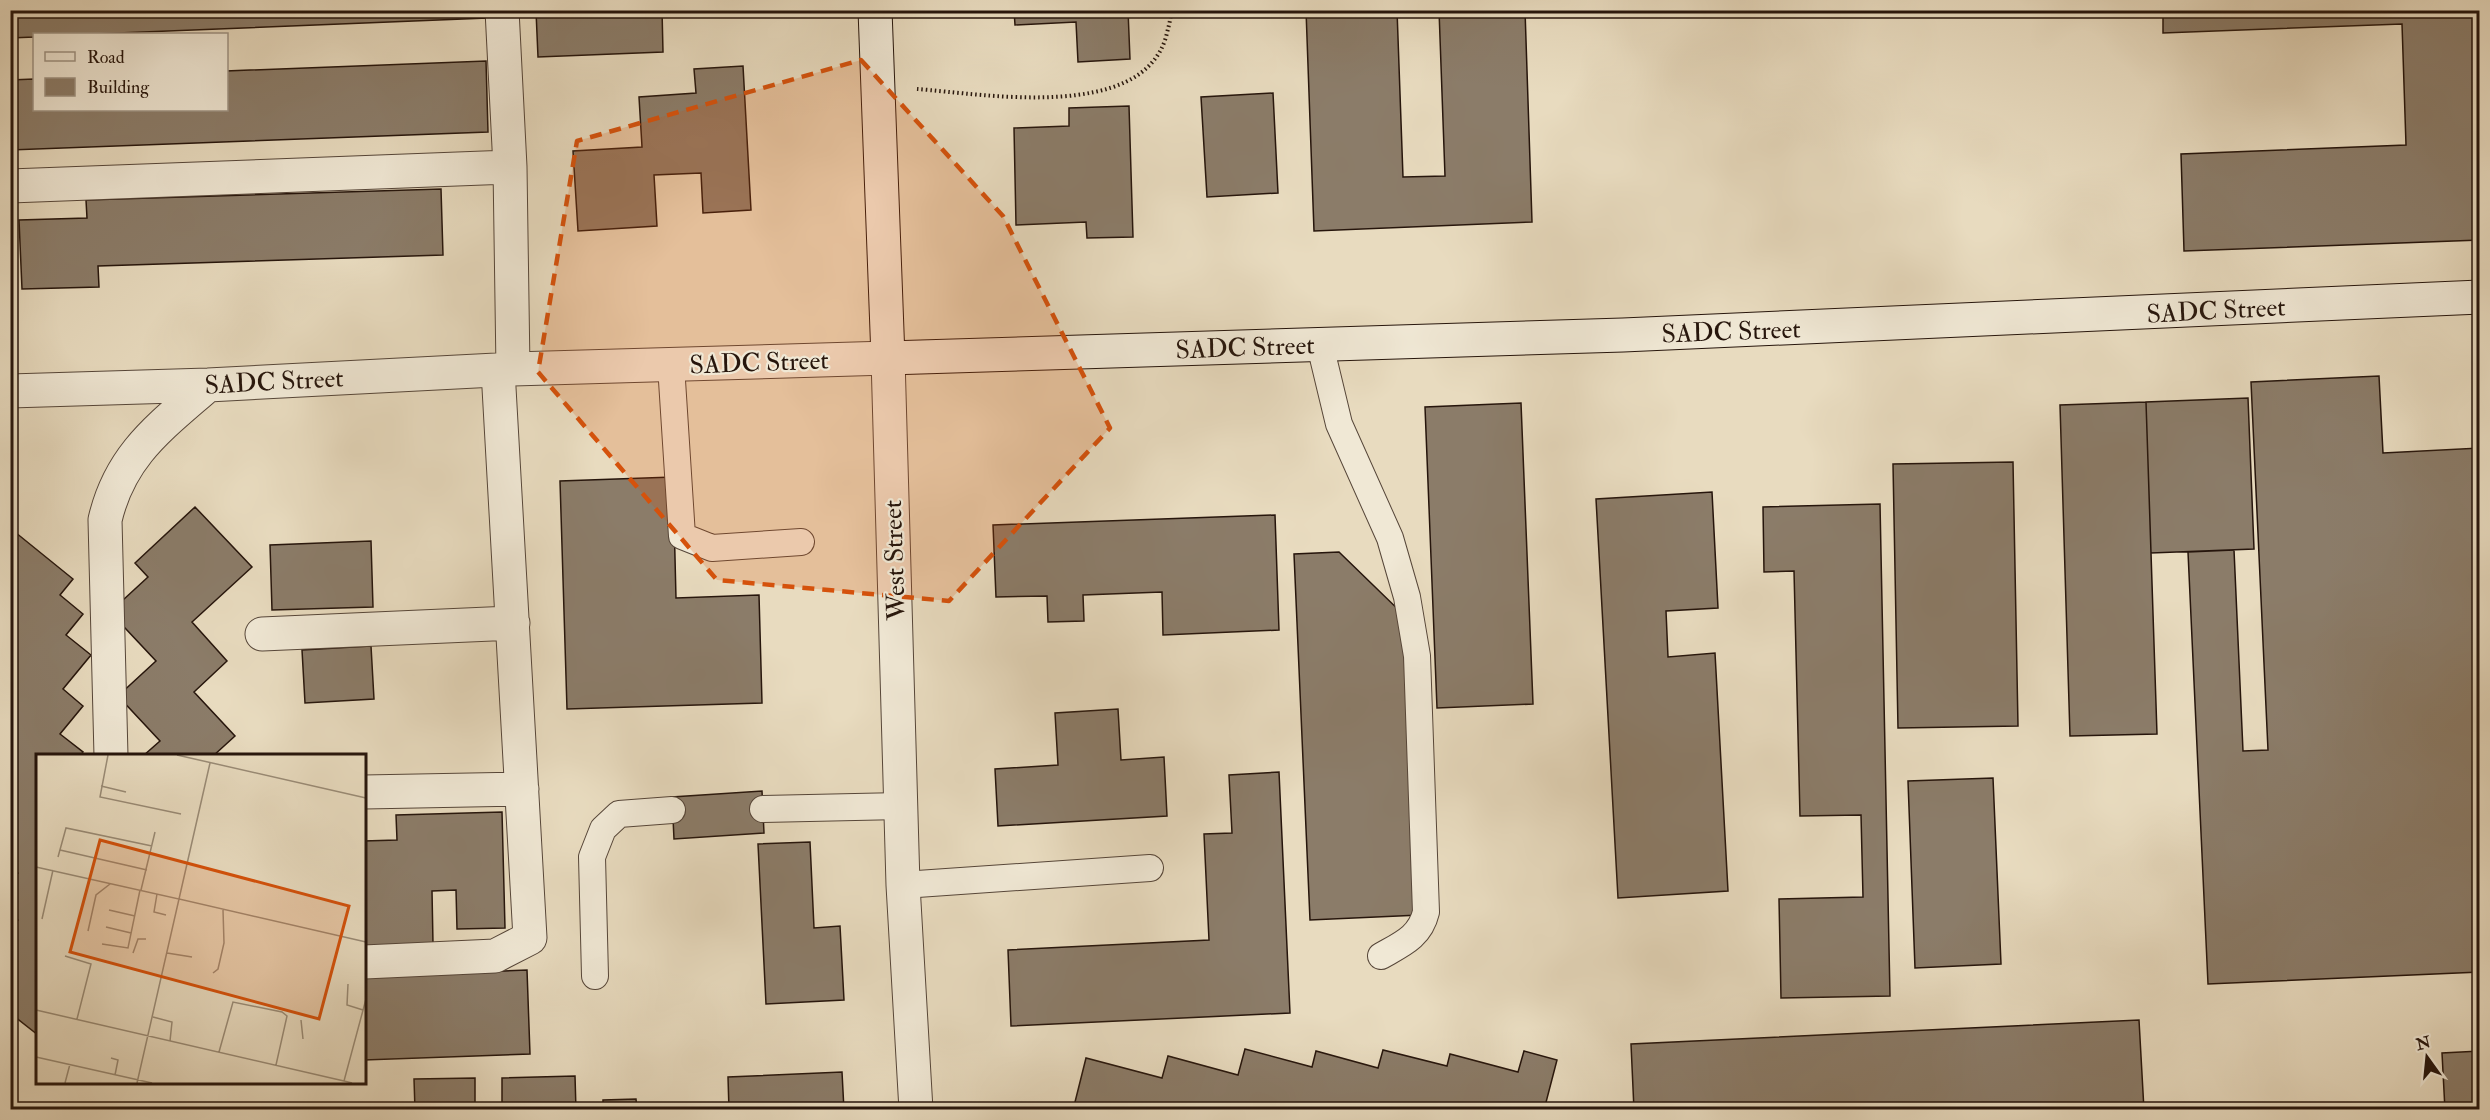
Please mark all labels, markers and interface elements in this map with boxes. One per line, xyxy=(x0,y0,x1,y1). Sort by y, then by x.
legend xyxy=(33,33,228,111)
text: Road xyxy=(87,46,125,69)
text: Building xyxy=(87,76,150,99)
street label: SADC Street xyxy=(2146,291,2286,331)
street label: SADC Street xyxy=(1661,314,1801,350)
street label: SADC Street xyxy=(1175,330,1315,366)
street label: SADC Street xyxy=(689,345,829,381)
street label: SADC Street xyxy=(204,362,344,402)
street label: West Street xyxy=(877,499,913,622)
inset map xyxy=(36,754,366,1084)
north arrow xyxy=(2397,1027,2457,1087)
text: N xyxy=(2413,1032,2434,1055)

